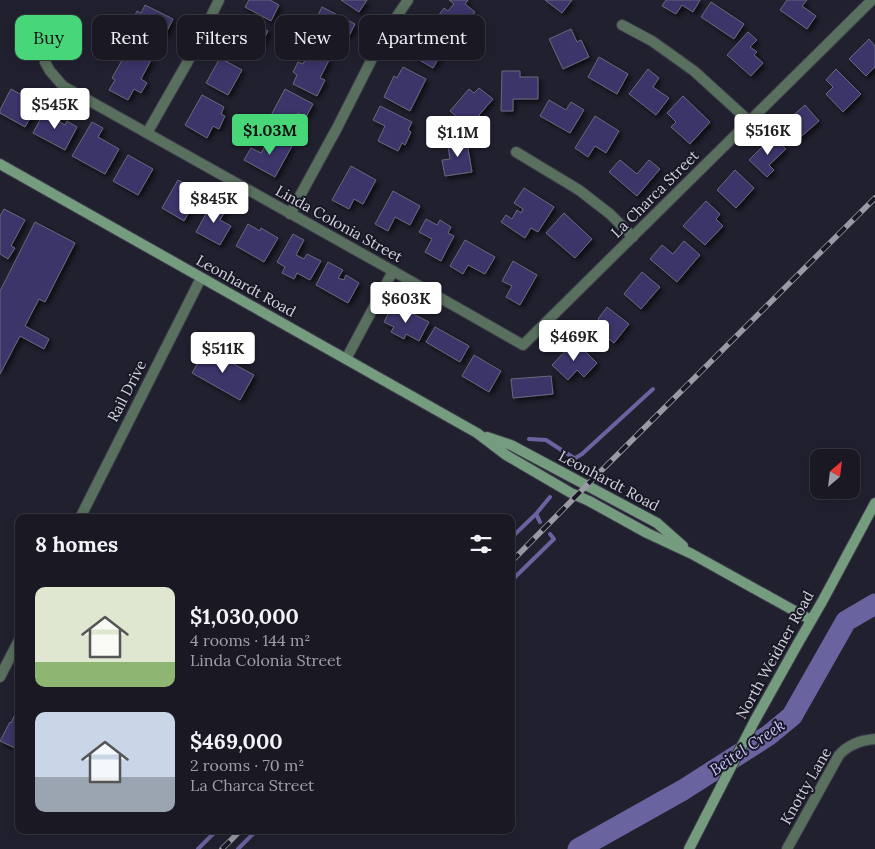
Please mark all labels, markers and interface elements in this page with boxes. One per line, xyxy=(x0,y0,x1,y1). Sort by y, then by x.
chip: Buy xyxy=(15,15,82,60)
chip: Rent xyxy=(92,15,167,60)
chip: Filters xyxy=(177,15,265,60)
chip: New xyxy=(275,15,349,60)
chip: Apartment xyxy=(359,15,485,60)
pin: $545K xyxy=(20,88,90,130)
text: $545K xyxy=(31,94,79,114)
pin: $1.03M xyxy=(229,114,311,156)
pin: $516K xyxy=(733,114,803,156)
pin: $1.1M xyxy=(423,116,493,158)
text: $1.03M xyxy=(243,120,297,140)
text: $516K xyxy=(745,120,791,140)
text: $1.1M xyxy=(437,122,479,142)
street label: La Charca Street xyxy=(607,146,703,242)
street label: Linda Colonia Street xyxy=(272,181,406,266)
pin: $845K xyxy=(179,182,249,224)
text: $845K xyxy=(190,188,238,208)
street label: Leonhardt Road xyxy=(193,250,299,321)
pin: $603K xyxy=(371,282,441,324)
text: $603K xyxy=(381,288,431,308)
pin: $469K xyxy=(539,320,609,362)
text: $469K xyxy=(550,326,598,346)
pin: $511K xyxy=(188,332,258,374)
text: $511K xyxy=(202,338,244,358)
street label: Rail Drive xyxy=(103,357,150,425)
street label: Leonhardt Road xyxy=(556,446,663,515)
north arrow xyxy=(810,449,860,499)
map controls xyxy=(810,449,860,499)
icon: filters xyxy=(467,530,495,558)
text: 8 homes xyxy=(35,531,118,558)
street label: North Weidner Road xyxy=(731,587,818,722)
text: $1,030,000 xyxy=(190,603,299,630)
icon: home xyxy=(75,607,135,667)
text: 4 rooms · 144 m² xyxy=(190,630,310,650)
text: Linda Colonia Street xyxy=(190,650,342,670)
water label: Beitel Creek xyxy=(706,714,788,780)
text: $469,000 xyxy=(190,728,283,755)
icon: home xyxy=(75,732,135,792)
street label: Knotty Lane xyxy=(776,744,835,828)
text: 2 rooms · 70 m² xyxy=(190,755,304,775)
text: La Charca Street xyxy=(190,775,314,795)

